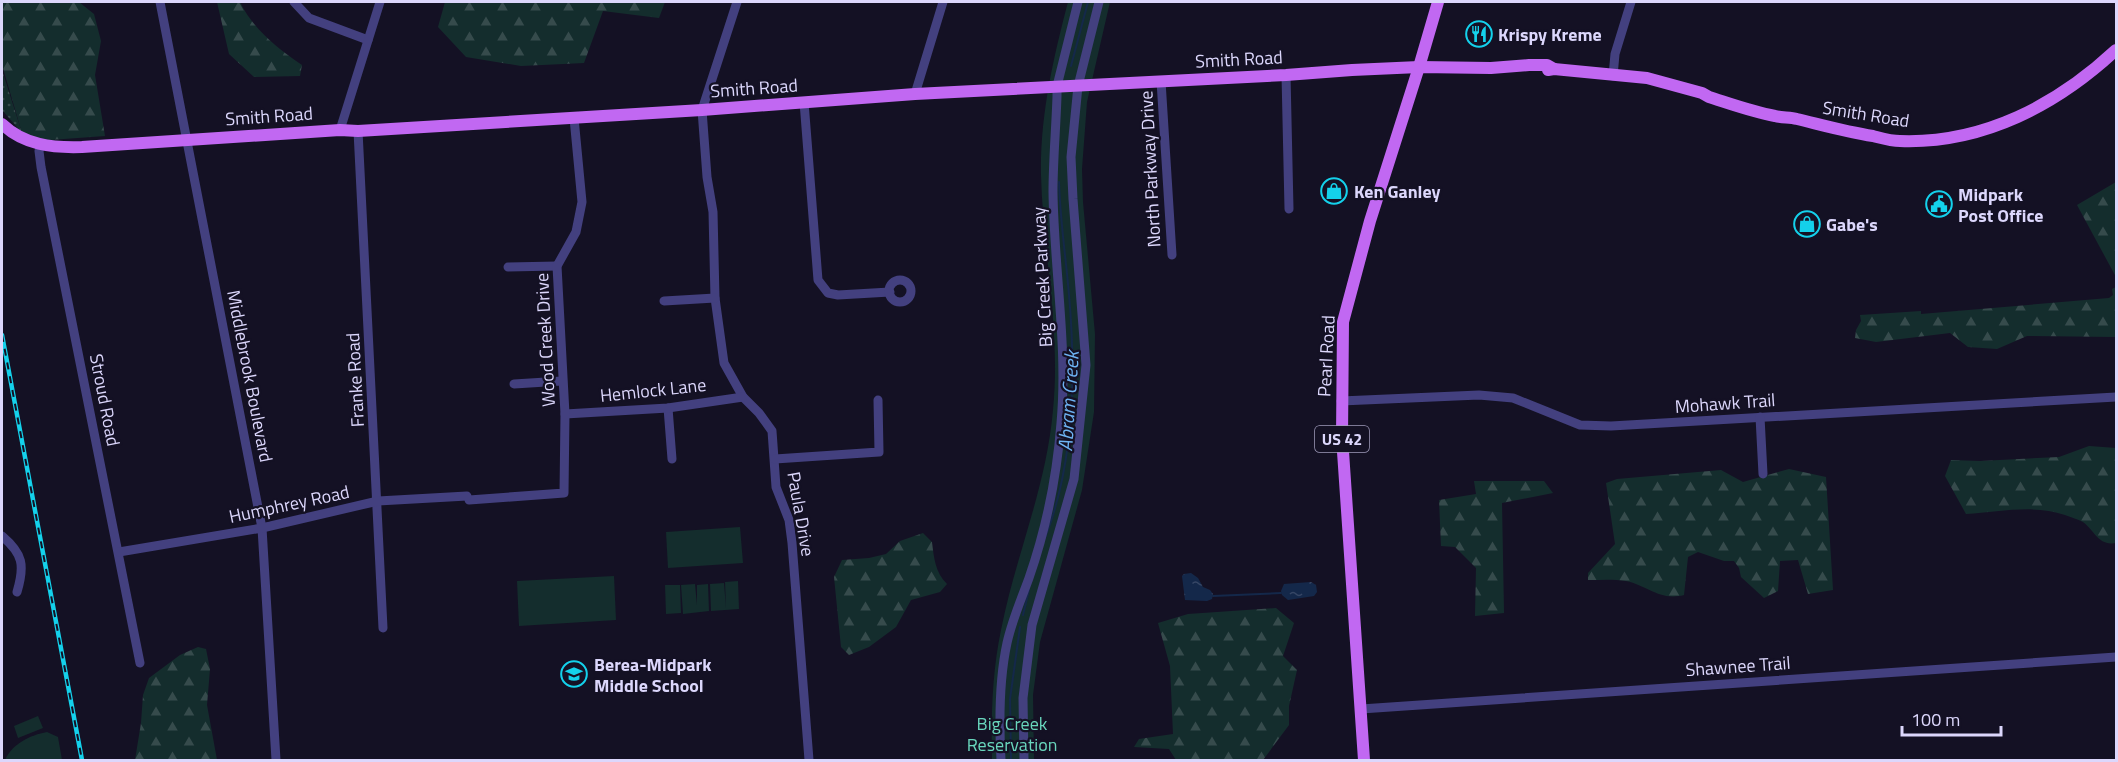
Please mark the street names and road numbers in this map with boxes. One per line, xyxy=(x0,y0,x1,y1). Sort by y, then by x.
street label: Smith Road xyxy=(1195,43,1283,75)
street label: Smith Road xyxy=(709,71,799,105)
street label: North Parkway Drive xyxy=(1132,90,1168,248)
street label: Smith Road xyxy=(1821,94,1911,134)
street label: Smith Road xyxy=(224,99,314,133)
street label: Big Creek Parkway xyxy=(1025,206,1059,348)
street label: Wood Creek Drive xyxy=(528,272,562,408)
street label: Middlebrook Boulevard xyxy=(220,288,280,464)
street label: Pearl Road xyxy=(1310,314,1342,398)
street label: Franke Road xyxy=(339,332,371,428)
street label: Stroud Road xyxy=(83,352,127,448)
street label: Hemlock Lane xyxy=(599,371,707,409)
street label: Mohawk Trail xyxy=(1674,386,1776,420)
road number: US 42 xyxy=(1315,426,1369,452)
street label: Paula Drive xyxy=(780,469,822,559)
street label: Humphrey Road xyxy=(226,478,352,530)
street label: Shawnee Trail xyxy=(1685,649,1791,683)

